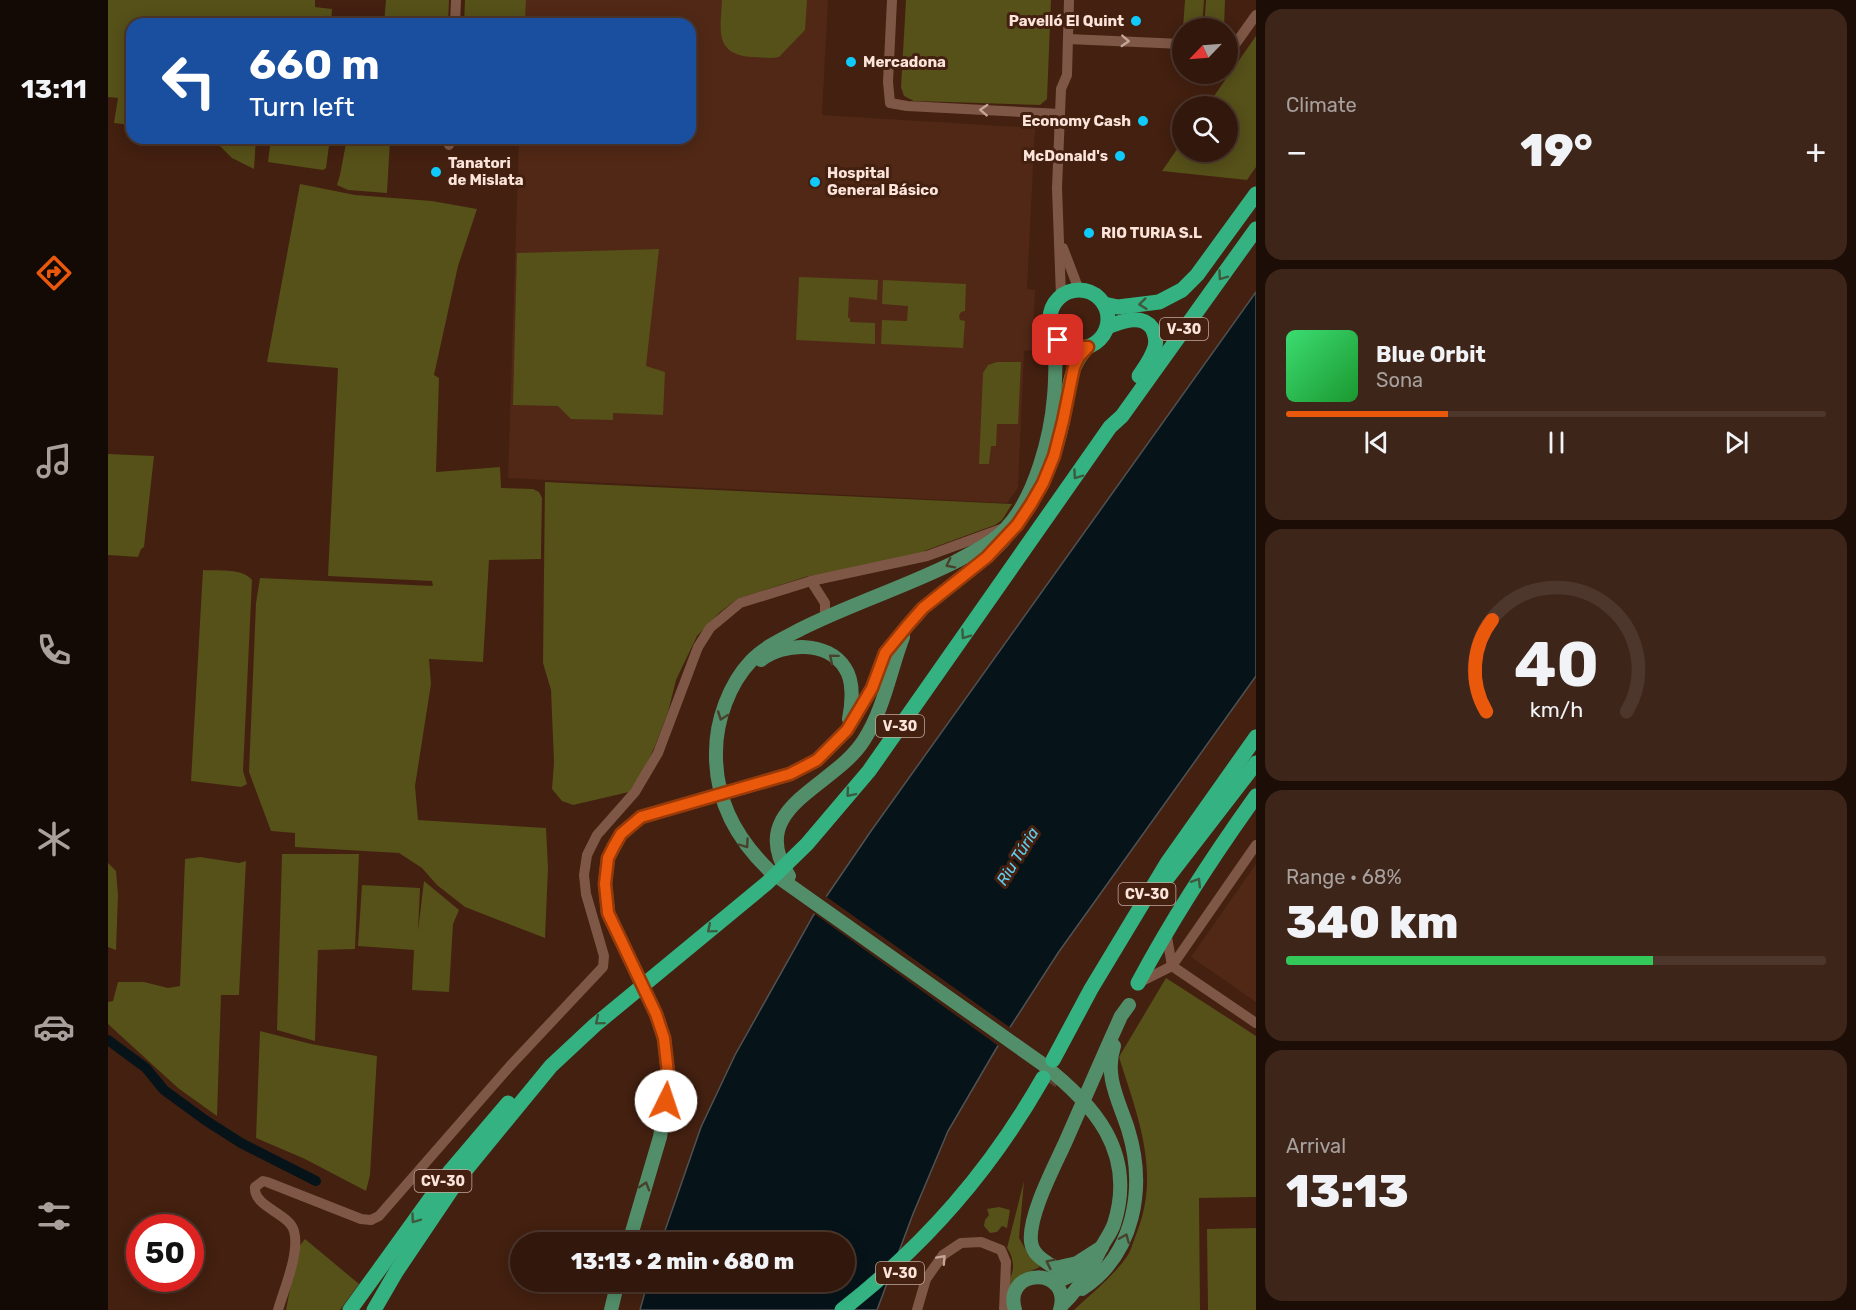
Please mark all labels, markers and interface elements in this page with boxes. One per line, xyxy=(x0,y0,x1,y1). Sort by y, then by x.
place label: Pavelló El Quint xyxy=(1009,12,1124,30)
marker: Pavelló El Quint xyxy=(1129,14,1143,28)
north arrow xyxy=(1172,18,1238,84)
map controls xyxy=(1172,18,1238,162)
one-way arrow xyxy=(1120,35,1129,48)
text: 660 m xyxy=(249,40,380,90)
icon: left xyxy=(150,42,228,120)
place label: Mercadona xyxy=(863,53,946,71)
marker: Mercadona xyxy=(844,55,858,69)
text: 13:11 xyxy=(21,73,87,105)
text: Turn left xyxy=(249,91,354,123)
text: Climate xyxy=(1286,93,1357,117)
button: search xyxy=(1172,96,1238,162)
one-way arrow xyxy=(980,104,989,117)
place label: Economy Cash xyxy=(1022,112,1131,130)
marker: Economy Cash xyxy=(1136,114,1150,128)
text: 19° xyxy=(1520,124,1593,177)
text: − xyxy=(1286,132,1307,171)
text: + xyxy=(1805,132,1826,171)
place label: McDonald's xyxy=(1023,147,1108,165)
marker: McDonald's xyxy=(1113,149,1127,163)
place label: Tanatori de Mislata xyxy=(448,154,524,189)
place label: Hospital General Básico xyxy=(827,164,938,199)
marker: Tanatori de Mislata xyxy=(429,165,443,179)
marker: Hospital General Básico xyxy=(808,175,822,189)
place label: RIO TURIA S.L xyxy=(1101,224,1202,242)
marker: RIO TURIA S.L xyxy=(1082,226,1096,240)
icon: directions xyxy=(33,252,75,294)
one-way arrow xyxy=(1218,270,1229,281)
one-way arrow xyxy=(1139,297,1148,310)
pin xyxy=(1032,314,1083,365)
road number: V-30 xyxy=(1160,318,1208,340)
icon: arrive xyxy=(1041,323,1074,356)
text: Blue Orbit xyxy=(1376,341,1486,368)
text: Sona xyxy=(1376,368,1423,392)
icon: previous xyxy=(1360,426,1393,459)
icon: pause xyxy=(1540,426,1573,459)
icon: next xyxy=(1720,426,1753,459)
icon: music xyxy=(33,440,75,482)
one-way arrow xyxy=(1073,469,1084,480)
one-way arrow xyxy=(946,557,957,569)
one-way arrow xyxy=(961,628,972,639)
text: 40 xyxy=(1513,628,1599,702)
icon: phone xyxy=(33,629,75,671)
one-way arrow xyxy=(829,654,840,665)
text: km/h xyxy=(1529,697,1583,722)
one-way arrow xyxy=(716,711,729,721)
road number: V-30 xyxy=(876,715,924,737)
one-way arrow xyxy=(847,786,858,797)
icon: climate xyxy=(33,818,75,860)
water label: Riu Túria xyxy=(992,824,1043,889)
one-way arrow xyxy=(738,837,749,848)
text: Range · 68% xyxy=(1286,865,1402,889)
one-way arrow xyxy=(1189,877,1200,888)
road number: CV-30 xyxy=(1118,883,1176,905)
text: 340 km xyxy=(1286,896,1459,949)
one-way arrow xyxy=(707,921,718,932)
icon: car xyxy=(33,1006,75,1048)
one-way arrow xyxy=(595,1014,606,1025)
position arrow xyxy=(634,1069,698,1133)
text: Arrival xyxy=(1286,1134,1346,1158)
text: 13:13 xyxy=(1286,1165,1409,1218)
road number: CV-30 xyxy=(414,1170,472,1192)
one-way arrow xyxy=(638,1181,650,1192)
icon: filters xyxy=(33,1195,75,1237)
one-way arrow xyxy=(411,1212,422,1223)
speed limit sign: 50 xyxy=(126,1214,204,1292)
one-way arrow xyxy=(1118,1233,1130,1244)
text: 13:13 · 2 min · 680 m xyxy=(571,1248,794,1275)
one-way arrow xyxy=(935,1255,946,1265)
one-way arrow xyxy=(1045,1258,1056,1270)
road number: V-30 xyxy=(876,1262,924,1284)

